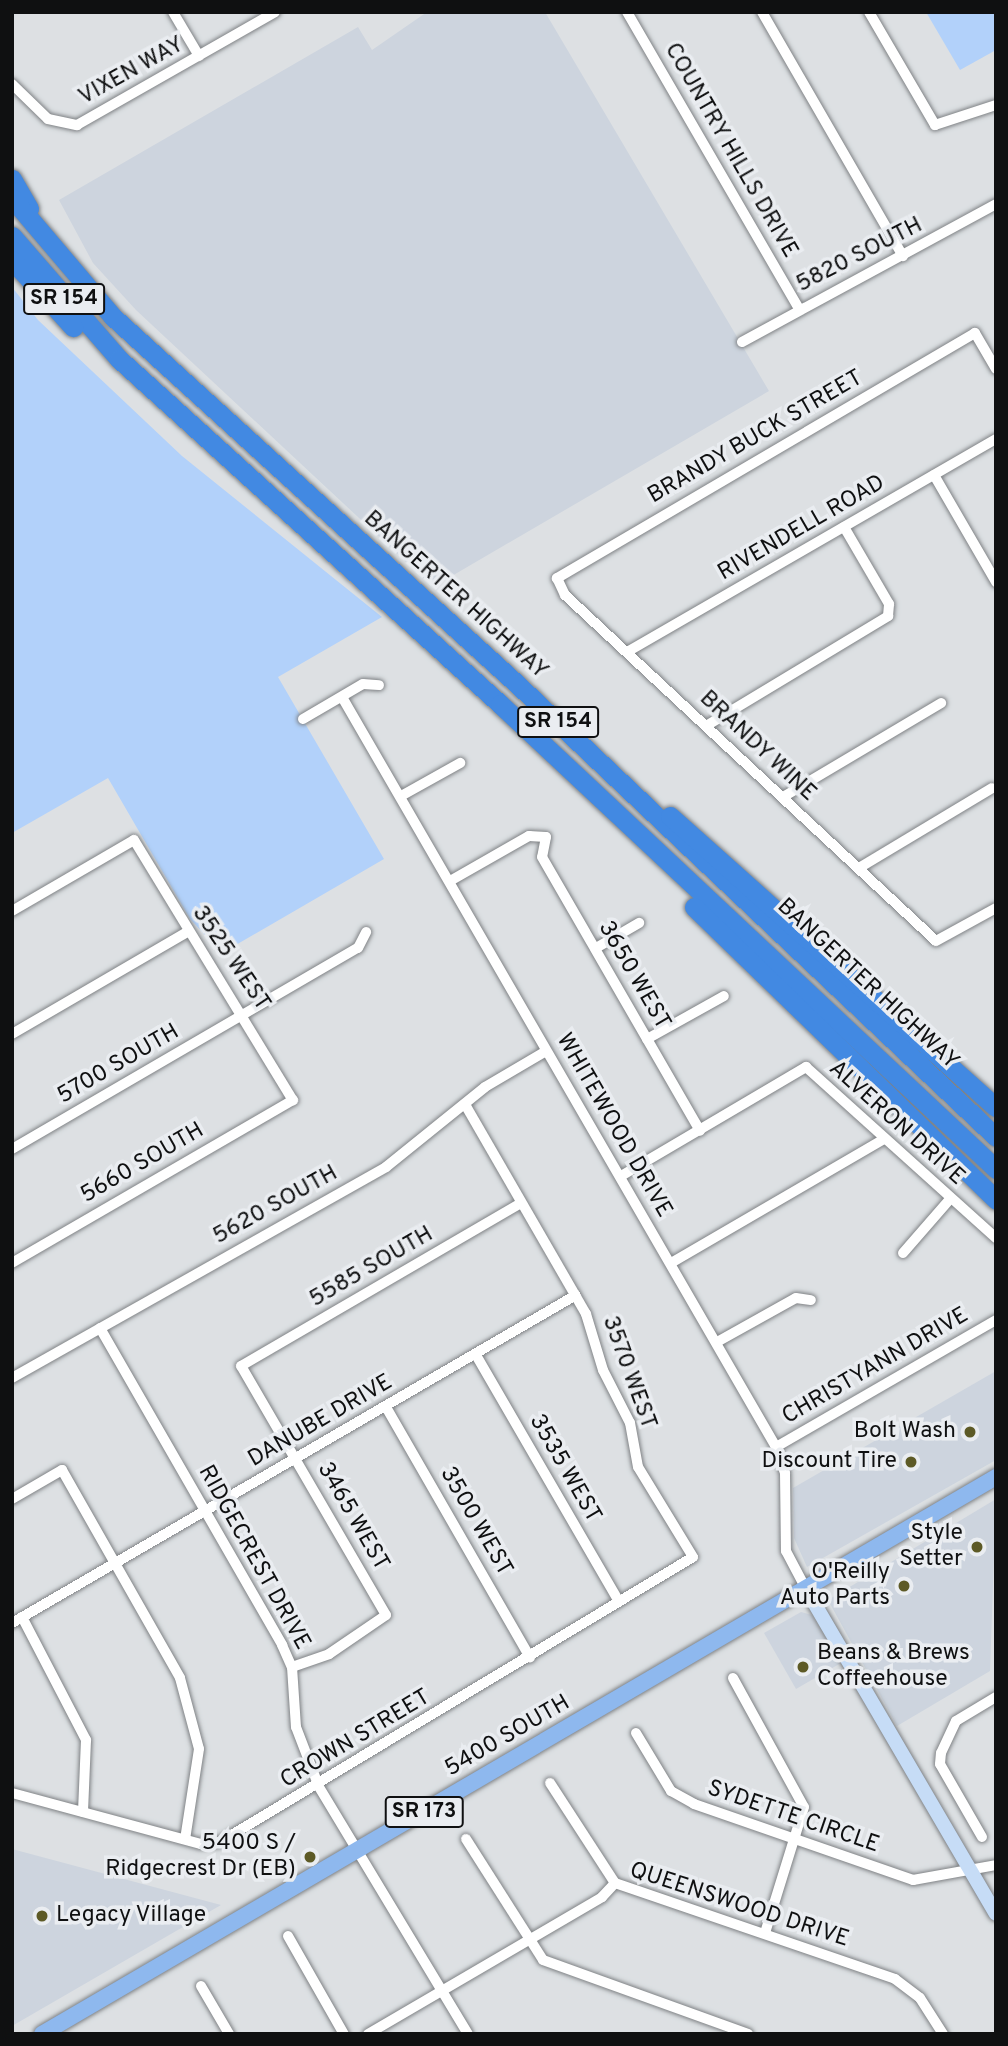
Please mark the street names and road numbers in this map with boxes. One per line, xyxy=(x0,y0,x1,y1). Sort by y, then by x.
street label: VIXEN WAY xyxy=(74,32,190,112)
street label: COUNTRY HILLS DRIVE xyxy=(657,38,803,264)
street label: 5820 SOUTH xyxy=(792,212,928,300)
road number: SR 154 xyxy=(22,282,106,316)
street label: BRANDY BUCK STREET xyxy=(643,365,869,511)
street label: RIVENDELL ROAD xyxy=(714,470,890,588)
street label: BANGERTER HIGHWAY xyxy=(357,506,553,686)
street label: BRANDY WINE xyxy=(692,685,822,809)
road number: SR 154 xyxy=(516,704,600,740)
street label: BANGERTER HIGHWAY xyxy=(770,894,964,1076)
street label: 3525 WEST xyxy=(185,901,275,1017)
street label: 3650 WEST xyxy=(591,917,675,1035)
street label: 5700 SOUTH xyxy=(53,1019,185,1111)
street label: WHITEWOOD DRIVE xyxy=(549,1029,677,1223)
street label: ALVERON DRIVE xyxy=(822,1056,970,1192)
street label: 5660 SOUTH xyxy=(76,1118,210,1210)
street label: 5620 SOUTH xyxy=(209,1160,343,1252)
street label: 5585 SOUTH xyxy=(305,1222,439,1314)
street label: CHRISTYANN DRIVE xyxy=(778,1302,974,1432)
street label: 3570 WEST xyxy=(595,1312,661,1434)
street label: DANUBE DRIVE xyxy=(244,1370,398,1474)
street label: 3535 WEST xyxy=(522,1410,606,1528)
street label: 3465 WEST xyxy=(310,1458,394,1576)
street label: RIDGECREST DRIVE xyxy=(191,1461,315,1655)
street label: 3500 WEST xyxy=(432,1462,518,1582)
street label: CROWN STREET xyxy=(276,1684,436,1796)
street label: 5400 SOUTH xyxy=(441,1690,575,1784)
street label: SYDETTE CIRCLE xyxy=(703,1776,883,1860)
road number: SR 173 xyxy=(384,1794,464,1829)
street label: QUEENSWOOD DRIVE xyxy=(626,1857,852,1955)

